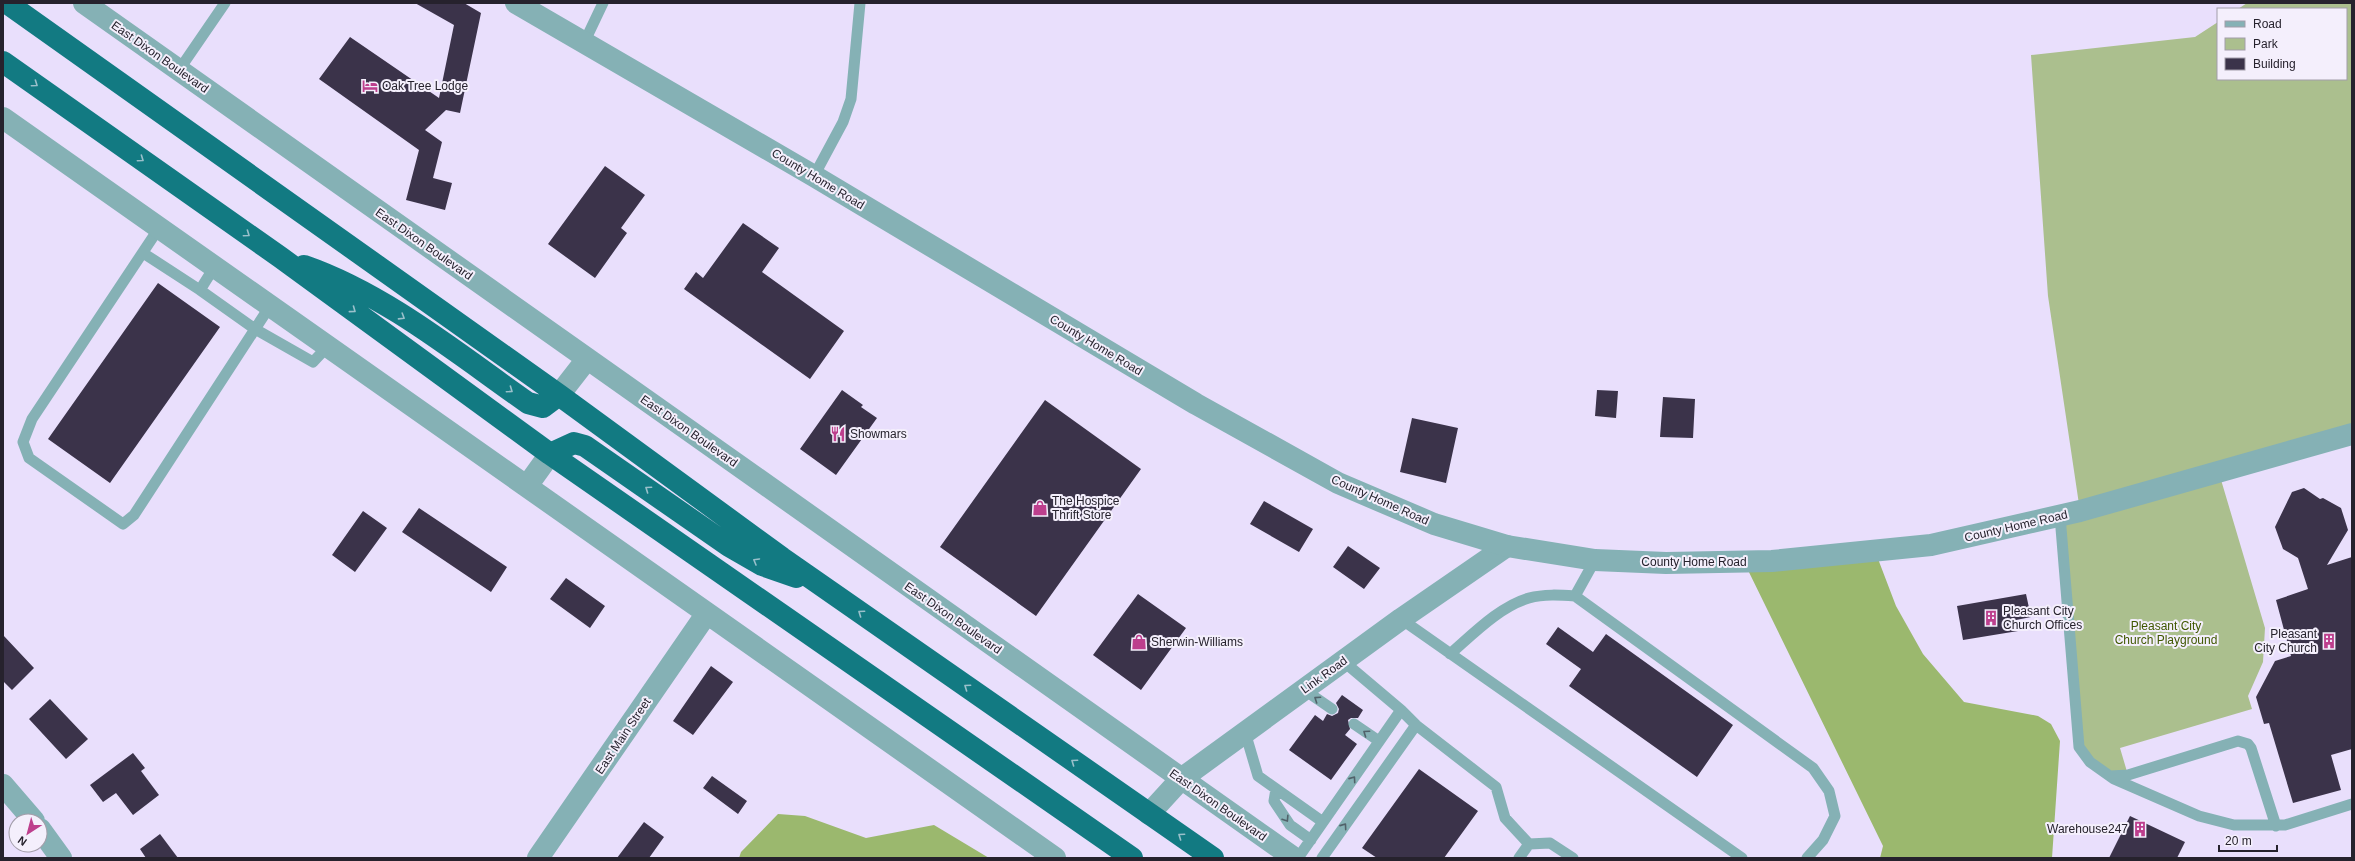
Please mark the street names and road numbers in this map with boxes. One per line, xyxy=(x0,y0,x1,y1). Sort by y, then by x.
street label: East Dixon Boulevard xyxy=(109,18,211,96)
street label: County Home Road xyxy=(769,146,867,212)
street label: East Dixon Boulevard xyxy=(373,205,475,283)
street label: County Home Road xyxy=(1047,312,1145,378)
street label: East Dixon Boulevard xyxy=(638,392,740,470)
street label: County Home Road xyxy=(1329,472,1431,528)
street label: County Home Road xyxy=(1963,507,2069,545)
street label: County Home Road xyxy=(1641,555,1747,569)
street label: East Dixon Boulevard xyxy=(902,579,1004,657)
street label: Link Road xyxy=(1298,653,1350,697)
street label: East Main Street xyxy=(592,695,654,777)
street label: East Dixon Boulevard xyxy=(1167,766,1269,844)

